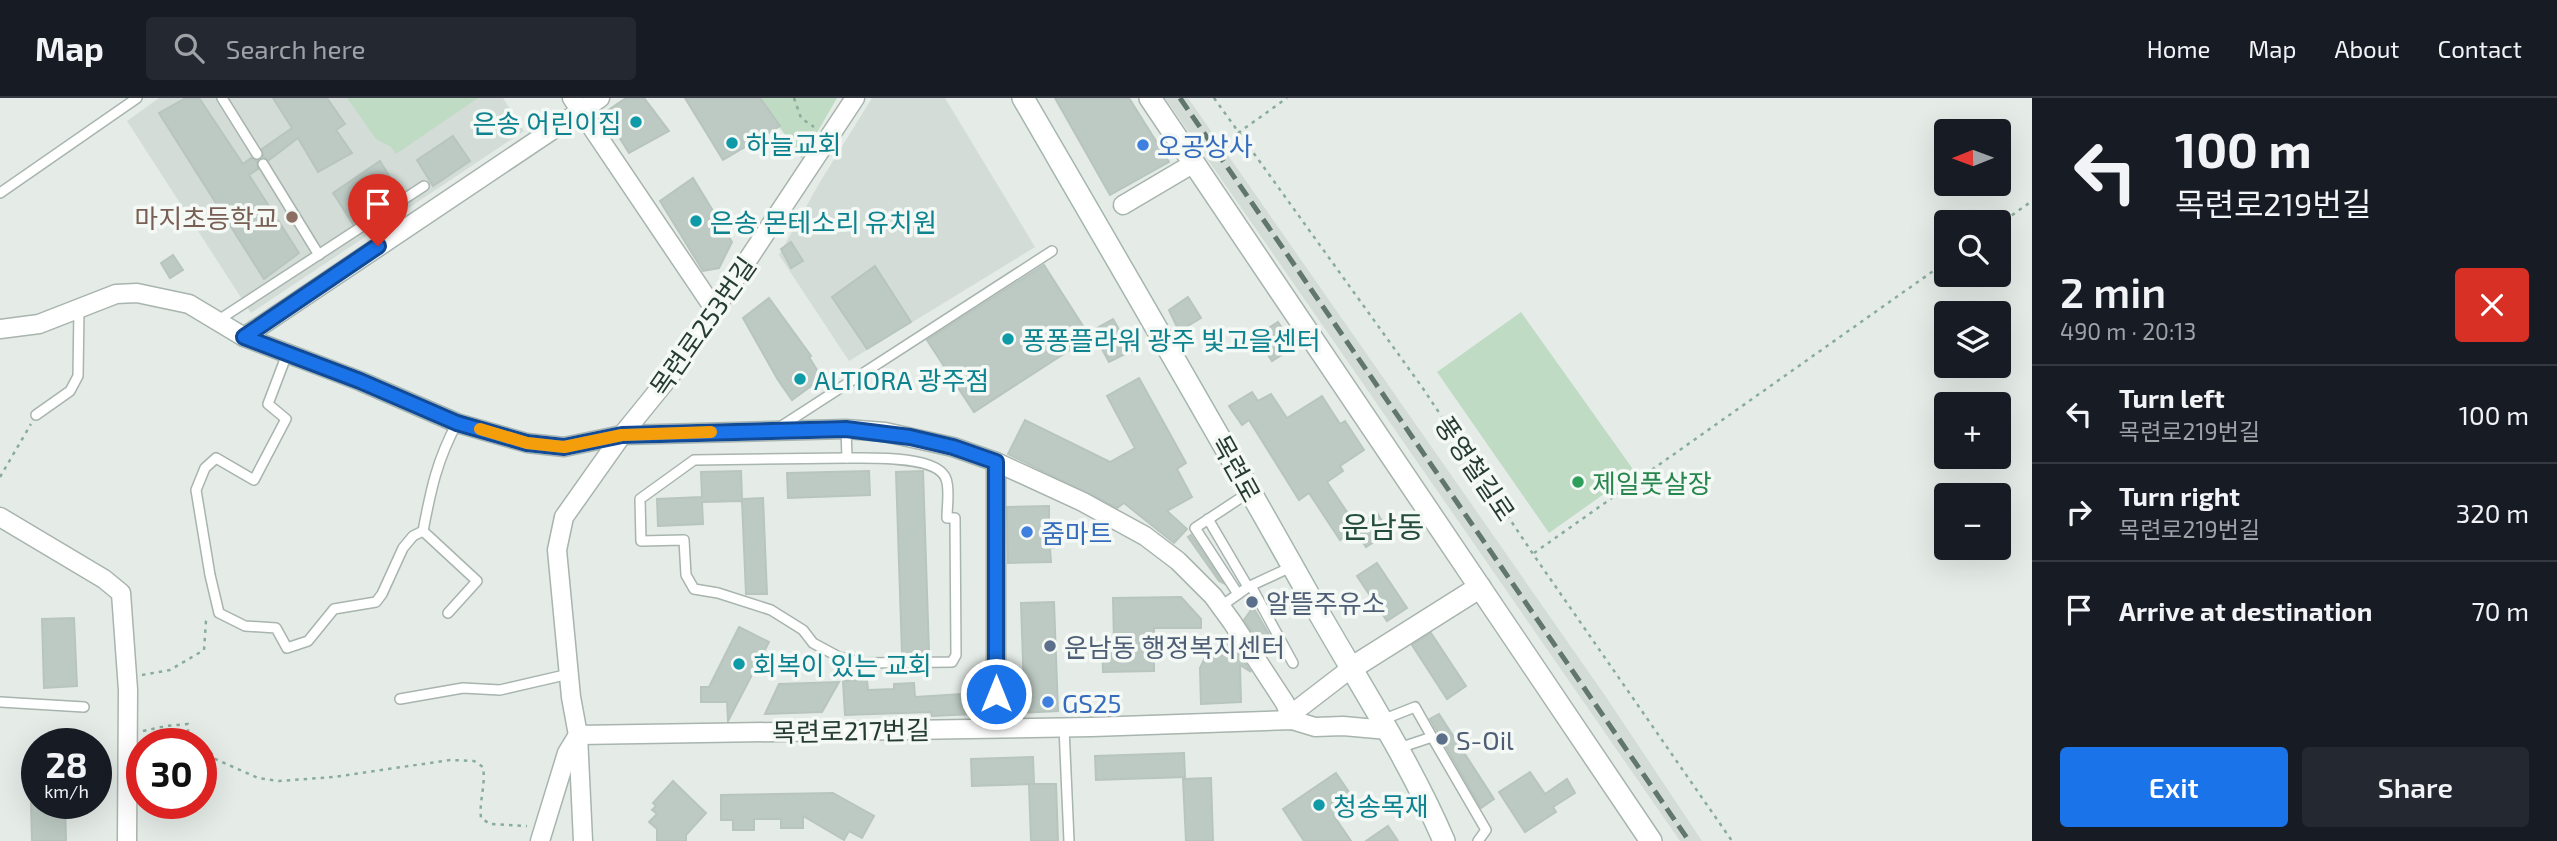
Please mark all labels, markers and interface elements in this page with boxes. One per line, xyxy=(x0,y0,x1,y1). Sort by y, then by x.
search box xyxy=(146,17,636,80)
text: Map xyxy=(35,28,104,68)
icon: search xyxy=(170,29,208,67)
text: Search here xyxy=(226,33,365,64)
text: Home xyxy=(2147,34,2210,63)
text: Map xyxy=(2248,34,2296,63)
text: About xyxy=(2334,34,2400,63)
text: Contact xyxy=(2438,34,2522,63)
place label: 은송 어린이집 xyxy=(473,107,622,138)
marker: 은송 어린이집 xyxy=(628,114,644,130)
north arrow xyxy=(1934,119,2011,196)
map controls xyxy=(1934,119,2011,560)
text: 100 m xyxy=(2175,119,2312,178)
icon: left xyxy=(2060,126,2151,217)
place label: 하늘교회 xyxy=(746,128,842,159)
place label: 오공상사 xyxy=(1157,130,1253,161)
marker: 하늘교회 xyxy=(724,135,740,151)
marker: 오공상사 xyxy=(1135,137,1151,153)
pin xyxy=(348,174,408,246)
text: 목련로219번길 xyxy=(2175,184,2371,222)
icon: arrive xyxy=(359,185,397,223)
place label: 마지초등학교 xyxy=(134,202,278,233)
place label: 은송 몬테소리 유치원 xyxy=(710,206,937,237)
marker: 마지초등학교 xyxy=(284,209,300,225)
button: search xyxy=(1934,210,2011,287)
marker: 은송 몬테소리 유치원 xyxy=(688,213,704,229)
street label: 목련로253번길 xyxy=(643,251,761,401)
text: 2 min xyxy=(2060,266,2166,316)
button: close xyxy=(2455,268,2529,342)
button: layers xyxy=(1934,301,2011,378)
text: 490 m · 20:13 xyxy=(2060,317,2196,345)
place label: 퐁퐁플라워 광주 빛고을센터 xyxy=(1022,324,1321,355)
marker: 퐁퐁플라워 광주 빛고을센터 xyxy=(1000,331,1016,347)
place label: ALTIORA 광주점 xyxy=(814,364,989,395)
marker: ALTIORA 광주점 xyxy=(792,371,808,387)
text: Turn left xyxy=(2119,382,2225,413)
button: + xyxy=(1934,392,2011,469)
icon: left xyxy=(2060,395,2098,433)
text: 100 m xyxy=(2459,399,2529,430)
street label: 풍영철길로 xyxy=(1430,410,1522,526)
text: 목련로219번길 xyxy=(2119,417,2260,445)
street label: 목련로 xyxy=(1206,429,1268,507)
place label: 제일풋살장 xyxy=(1592,467,1712,498)
marker: 제일풋살장 xyxy=(1570,474,1586,490)
text: Turn right xyxy=(2119,480,2240,511)
button: − xyxy=(1934,483,2011,560)
icon: right xyxy=(2060,493,2098,531)
text: 320 m xyxy=(2456,497,2529,528)
district label: 운남동 xyxy=(1342,508,1424,544)
text: 목련로219번길 xyxy=(2119,515,2260,543)
place label: 줌마트 xyxy=(1041,517,1113,548)
marker: 줌마트 xyxy=(1019,524,1035,540)
place label: 알뜰주유소 xyxy=(1266,587,1386,618)
icon: arrive xyxy=(2060,591,2098,629)
marker: 알뜰주유소 xyxy=(1244,594,1260,610)
text: Arrive at destination xyxy=(2119,595,2372,626)
text: 70 m xyxy=(2471,595,2529,626)
place label: 운남동 행정복지센터 xyxy=(1064,631,1285,662)
marker: 운남동 행정복지센터 xyxy=(1042,638,1058,654)
place label: 회복이 있는 교회 xyxy=(753,649,932,680)
marker: 회복이 있는 교회 xyxy=(731,656,747,672)
position arrow xyxy=(959,657,1033,731)
place label: GS25 xyxy=(1062,687,1121,718)
marker: GS25 xyxy=(1040,694,1056,710)
street label: 목련로217번길 xyxy=(772,713,930,747)
place label: S-Oil xyxy=(1456,724,1514,755)
speed limit sign: 30 xyxy=(126,728,217,819)
marker: S-Oil xyxy=(1434,731,1450,747)
text: 28 xyxy=(45,743,88,785)
button: Exit xyxy=(2060,747,2288,827)
button: Share xyxy=(2302,747,2529,827)
text: km/h xyxy=(44,780,89,802)
place label: 청송목재 xyxy=(1333,790,1429,821)
marker: 청송목재 xyxy=(1311,797,1327,813)

